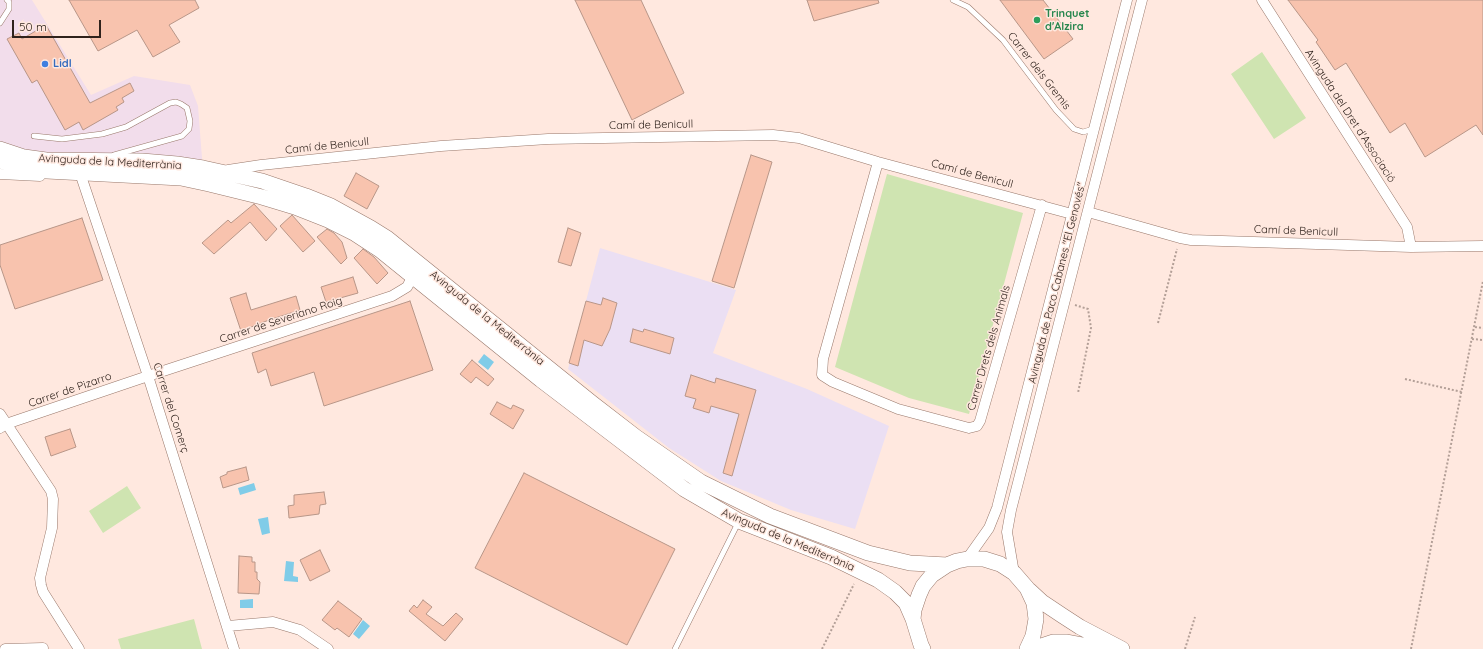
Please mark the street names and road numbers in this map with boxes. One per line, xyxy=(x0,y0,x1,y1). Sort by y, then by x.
street label: Carrer dels Gremis xyxy=(1005,30,1073,112)
street label: Avinguda del Dret d'Associació xyxy=(1302,47,1398,185)
street label: Camí de Benicull xyxy=(609,118,693,132)
street label: Camí de Benicull xyxy=(284,135,370,157)
street label: Avinguda de la Mediterrània xyxy=(38,152,182,172)
street label: Camí de Benicull xyxy=(930,157,1014,191)
street label: Avinguda de Paco Cabanes "El Genovés" xyxy=(1026,181,1088,385)
street label: Camí de Benicull xyxy=(1254,223,1338,239)
street label: Avinguda de la Mediterrània xyxy=(427,268,547,368)
street label: Carrer Drets dels Animals xyxy=(965,284,1013,412)
street label: Carrer de Severiano Roig xyxy=(218,294,344,346)
street label: Carrer del Comerç xyxy=(150,361,192,455)
street label: Carrer de Pizarro xyxy=(27,370,113,410)
street label: Avinguda de la Mediterrània xyxy=(719,506,857,574)

